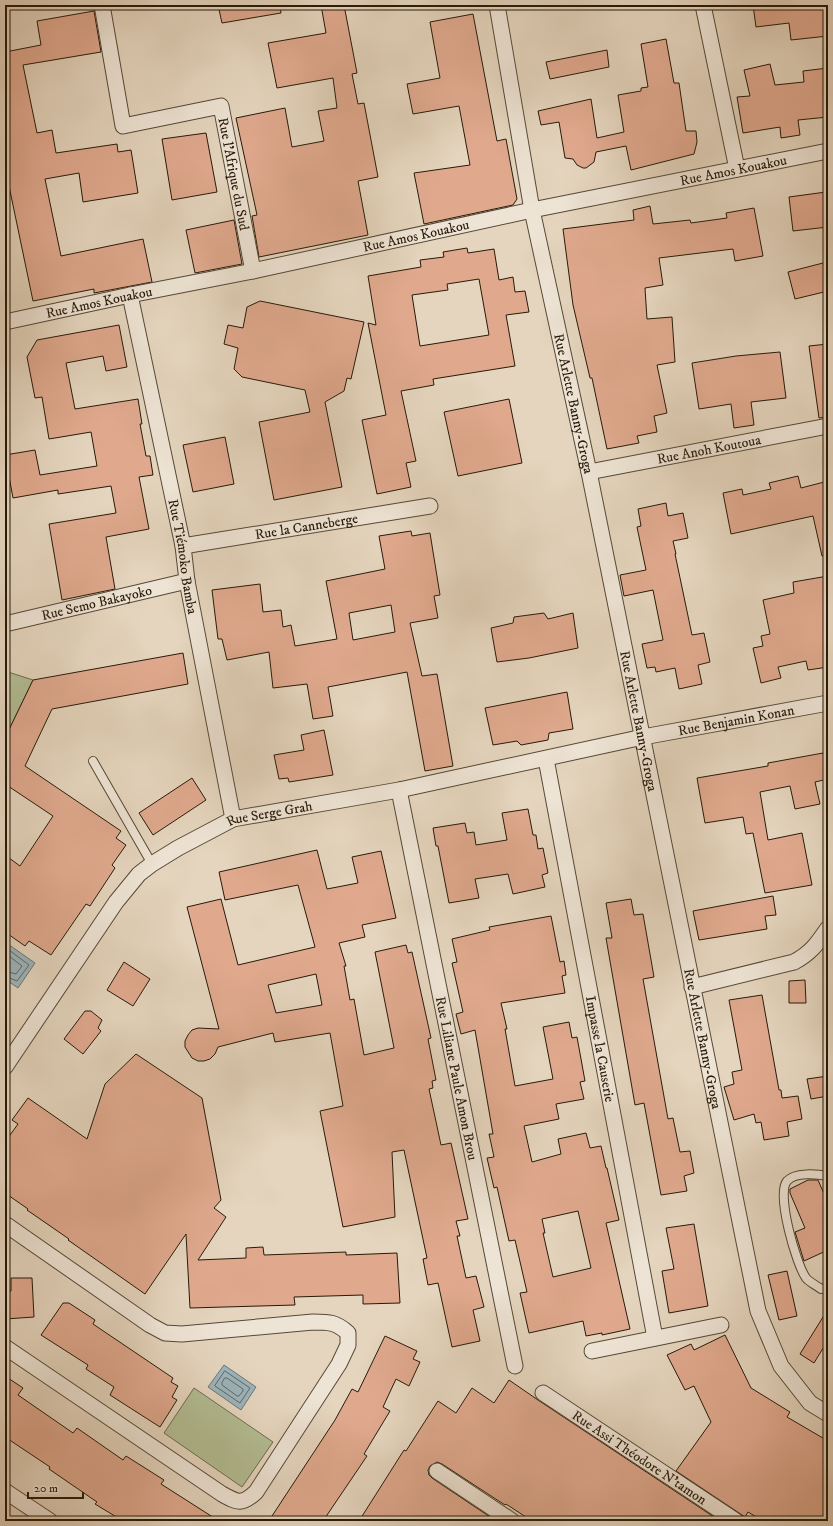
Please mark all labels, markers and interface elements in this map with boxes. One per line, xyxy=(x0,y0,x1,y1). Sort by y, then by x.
street label: Rue l'Afrique du Sud xyxy=(213,116,253,232)
street label: Rue Amos Kouakou xyxy=(679,151,789,190)
street label: Rue Amos Kouakou xyxy=(361,216,471,257)
street label: Rue Amos Kouakou xyxy=(44,283,154,323)
street label: Rue Arlette Banny-Groga xyxy=(549,332,597,476)
street label: Rue Anoh Koutoua xyxy=(655,431,763,469)
street label: Rue Tiémoko Bamba xyxy=(163,498,201,616)
street label: Rue la Canneberge xyxy=(254,510,359,544)
street label: Rue Semo Bakayoko xyxy=(40,582,154,625)
street label: Rue Arlette Banny-Groga xyxy=(615,649,661,793)
street label: Rue Benjamin Konan xyxy=(677,701,796,740)
street label: Rue Serge Grah xyxy=(223,797,315,831)
street label: Rue Arlette Banny-Groga xyxy=(679,967,725,1111)
street label: Impasse la Causerie xyxy=(581,994,618,1104)
street label: Rue Liliane Paule Amon Brou xyxy=(431,995,481,1162)
street label: Rue Assi Théodore N'tamon xyxy=(568,1407,711,1510)
scale bar xyxy=(28,1474,83,1500)
text: 20 m xyxy=(34,1481,58,1496)

